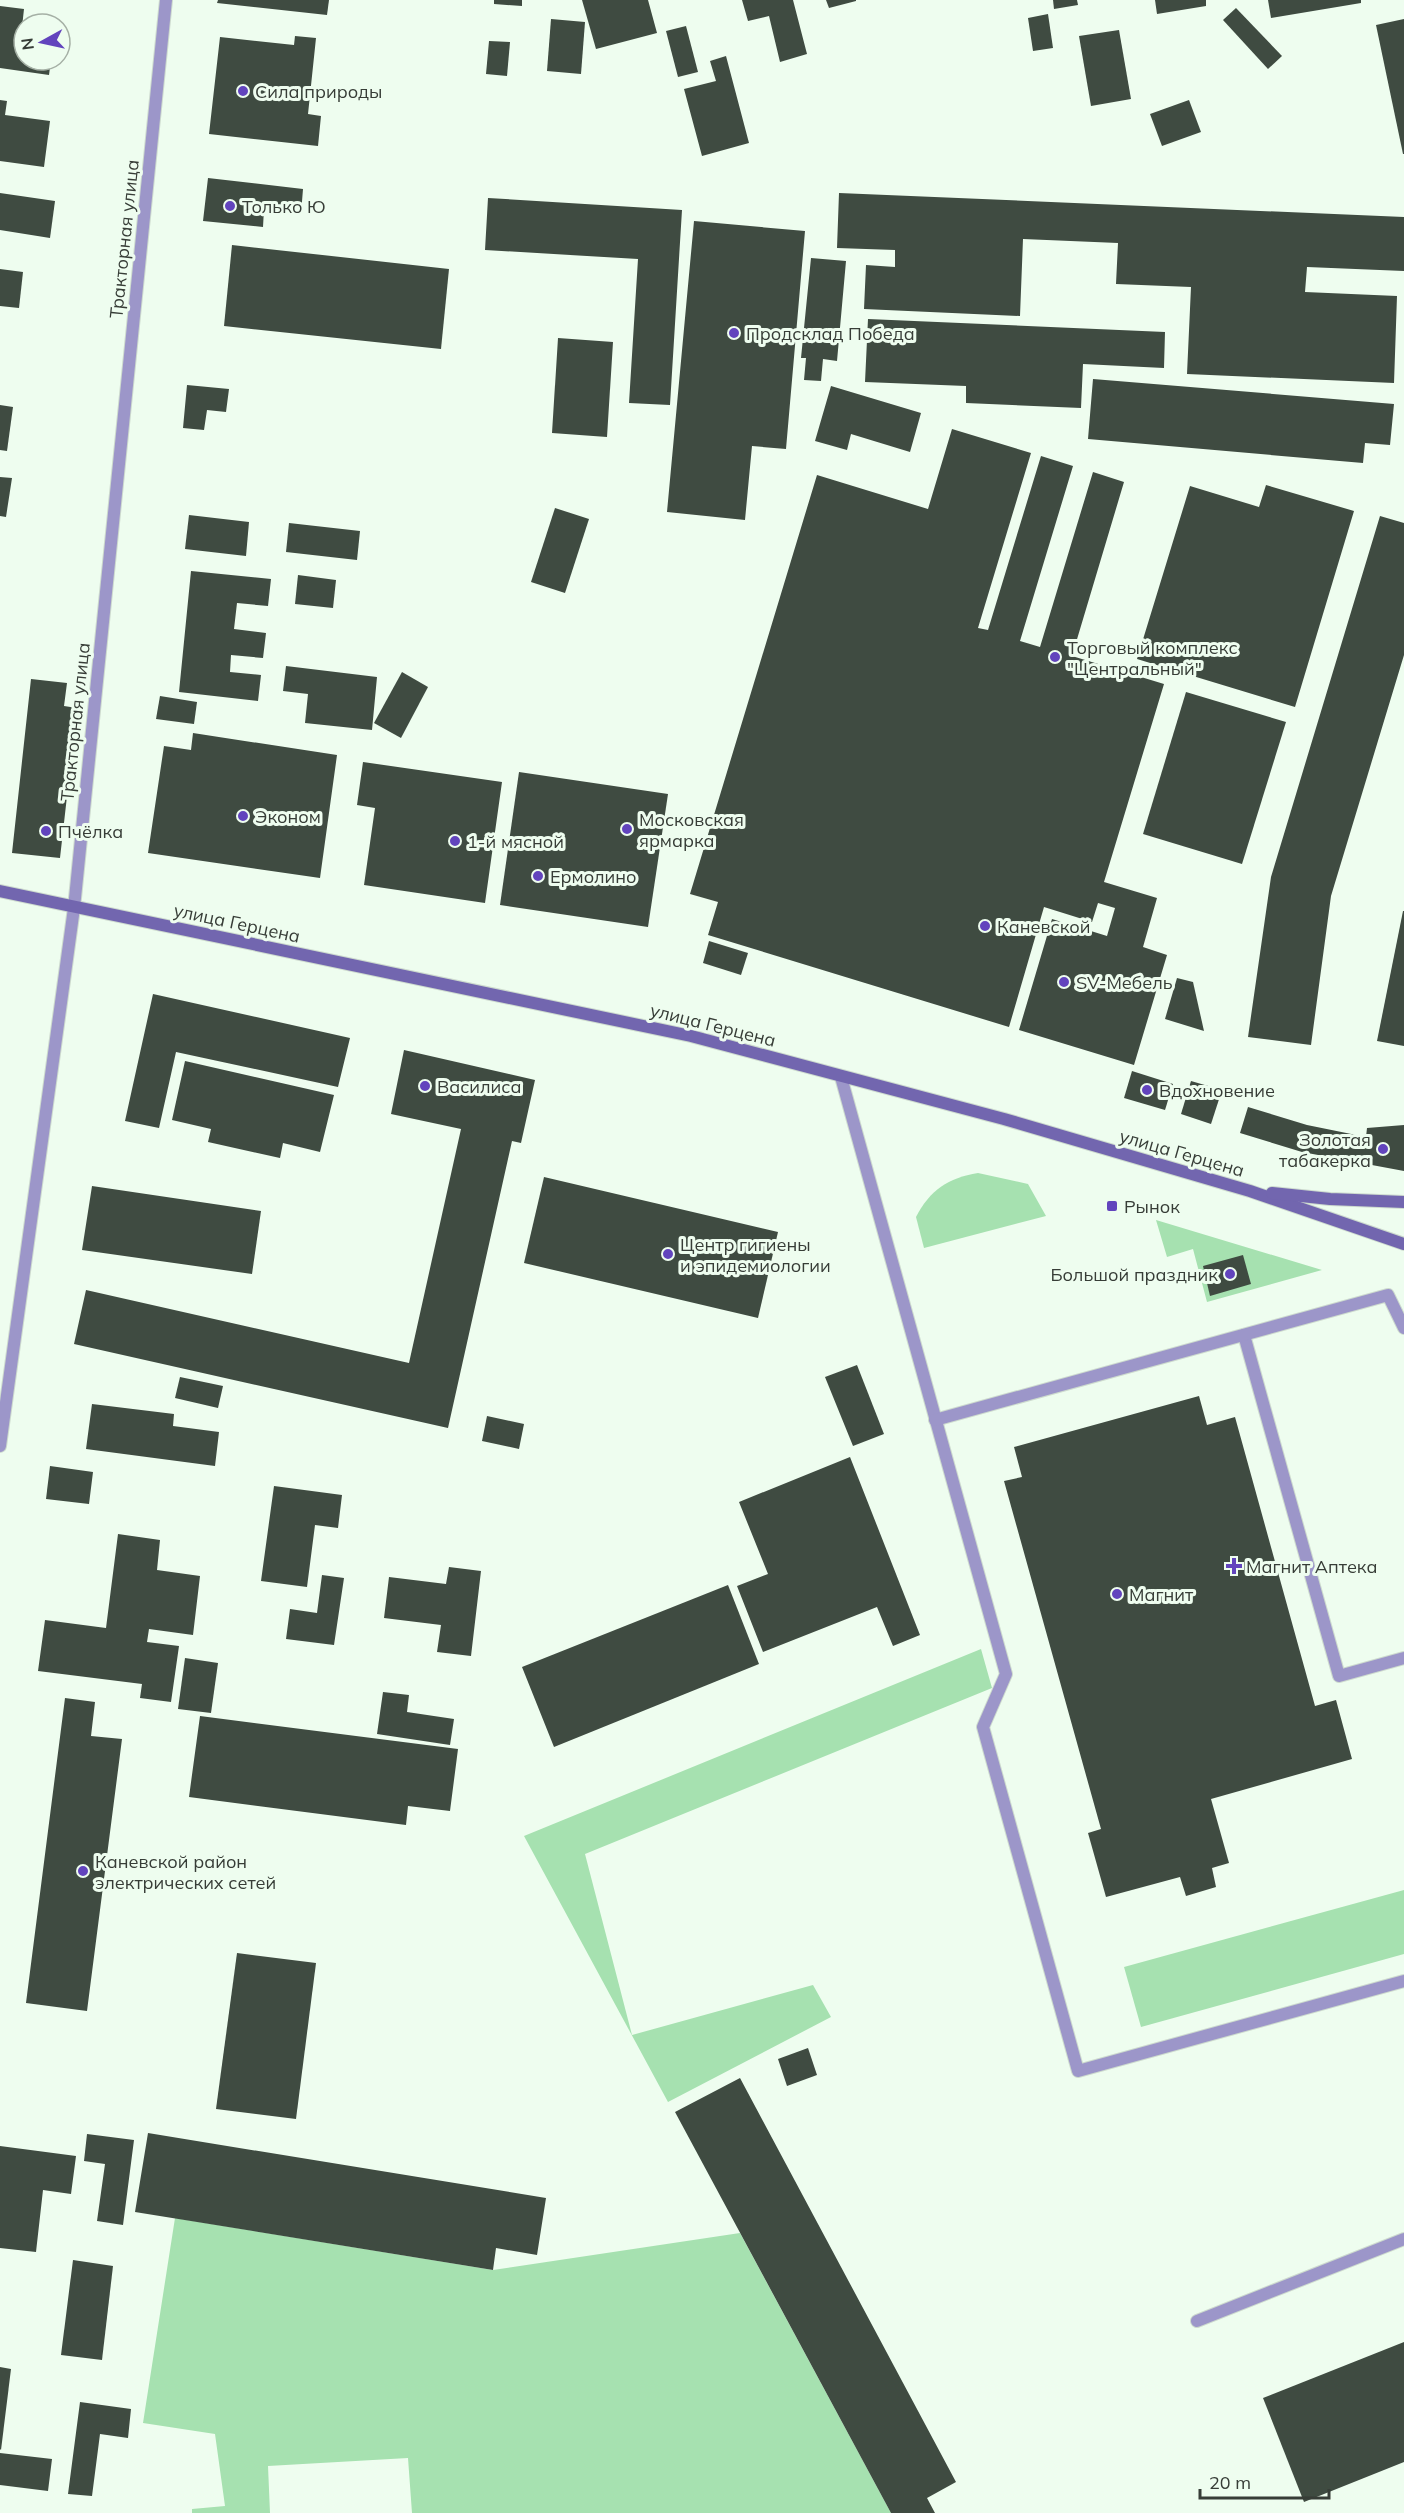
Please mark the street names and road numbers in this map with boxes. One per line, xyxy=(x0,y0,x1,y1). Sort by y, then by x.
street label: Тракторная улица xyxy=(104,158,144,320)
street label: Тракторная улица xyxy=(55,641,95,803)
street label: улица Герцена xyxy=(172,898,302,948)
street label: улица Герцена xyxy=(648,998,778,1052)
street label: улица Герцена xyxy=(1117,1124,1247,1182)

